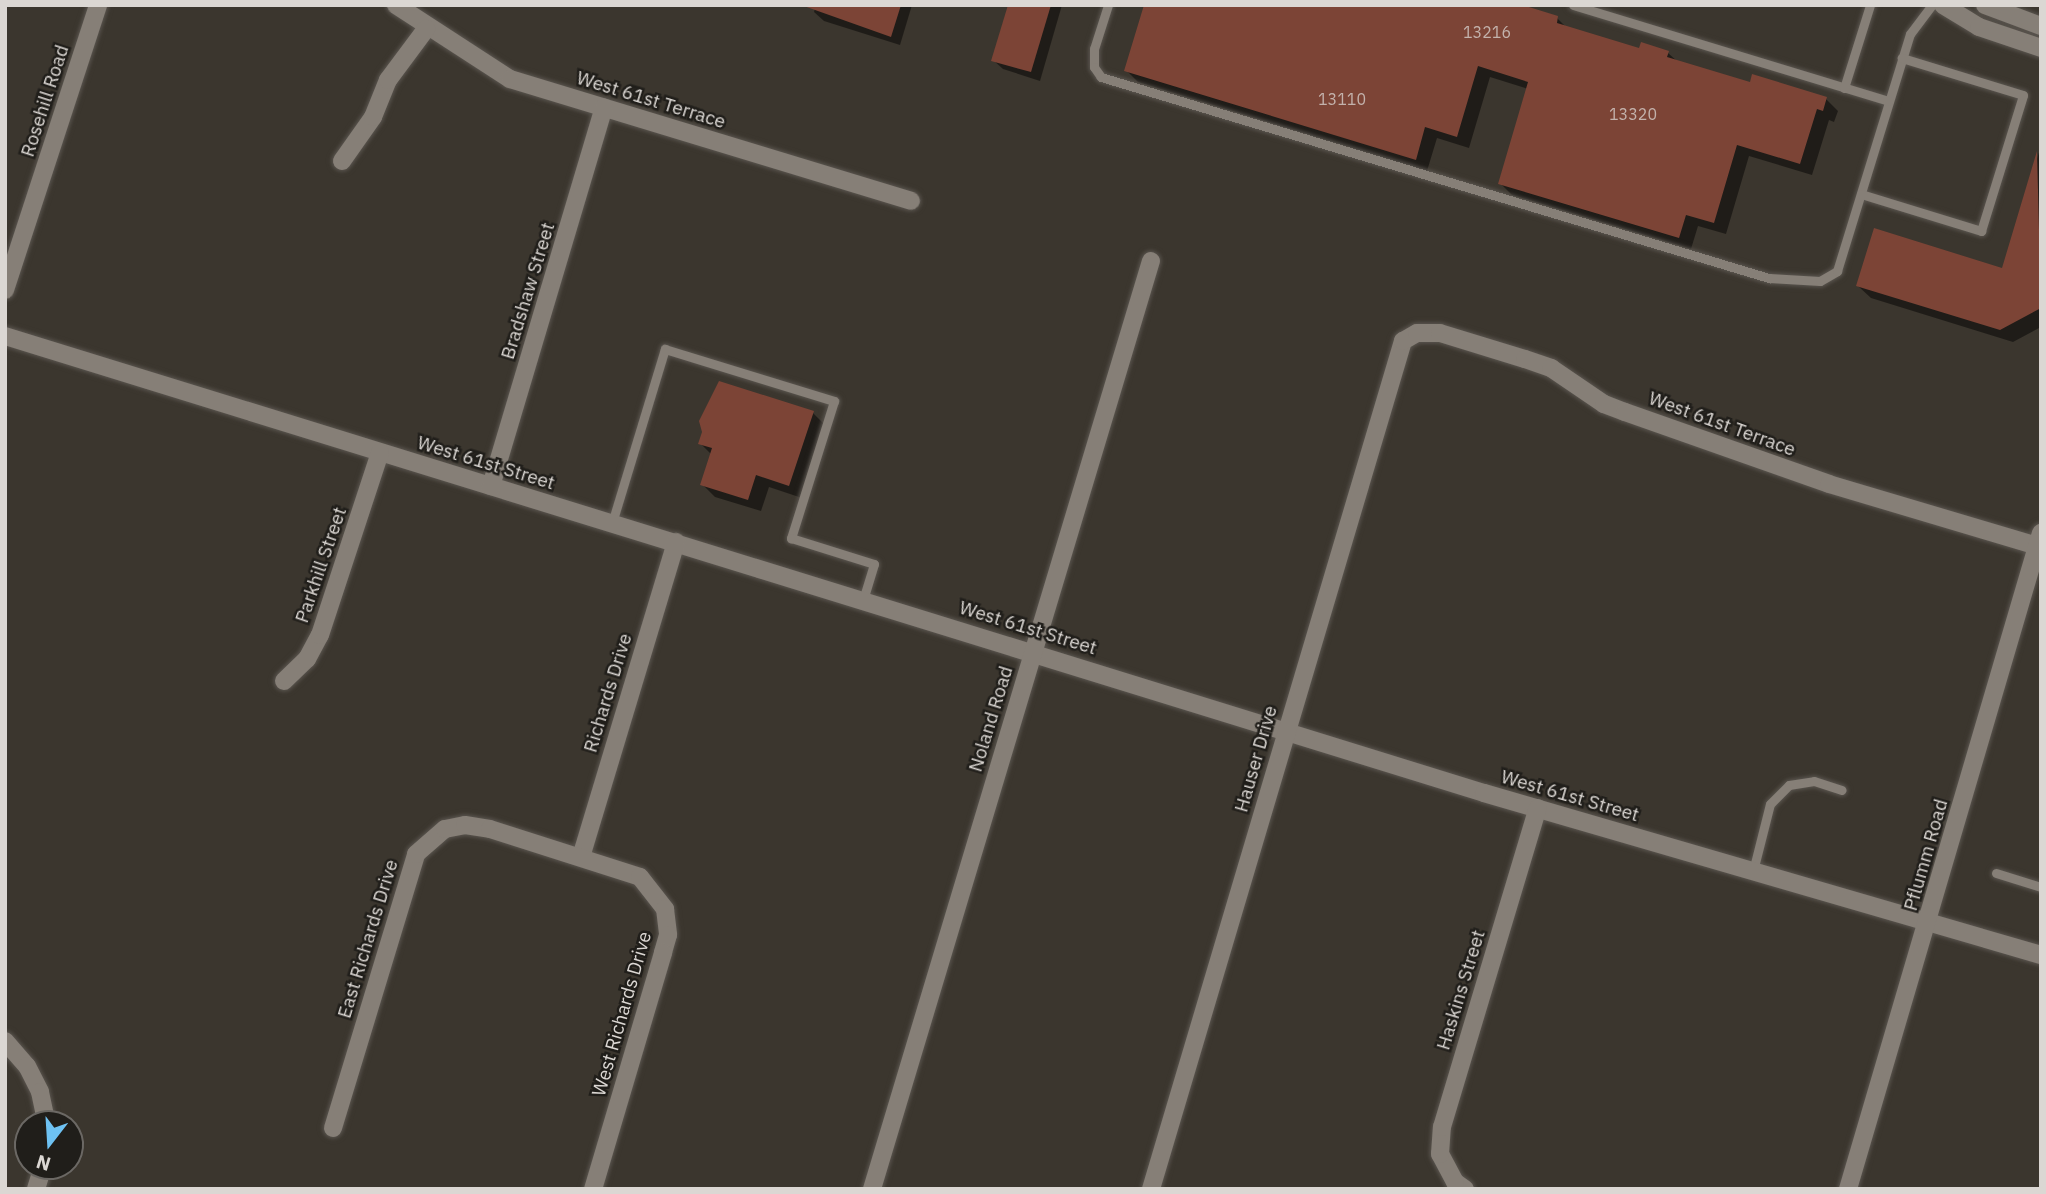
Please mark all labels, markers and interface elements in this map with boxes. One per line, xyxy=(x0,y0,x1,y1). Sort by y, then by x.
house number: 13216 xyxy=(1463,22,1511,42)
street label: Rosehill Road xyxy=(16,42,74,160)
street label: West 61st Terrace xyxy=(574,67,728,133)
house number: 13110 xyxy=(1318,89,1366,109)
house number: 13320 xyxy=(1609,104,1657,124)
street label: Bradshaw Street xyxy=(496,220,560,362)
street label: West 61st Terrace xyxy=(1646,387,1798,461)
street label: West 61st Street xyxy=(415,431,557,495)
street label: Parkhill Street xyxy=(291,504,351,626)
street label: West 61st Street xyxy=(957,596,1099,660)
street label: Richards Drive xyxy=(579,631,637,755)
street label: Noland Road xyxy=(964,663,1018,775)
street label: Hauser Drive xyxy=(1230,703,1282,815)
street label: West 61st Street xyxy=(1498,765,1642,827)
street label: Pflumm Road xyxy=(1899,797,1953,913)
street label: East Richards Drive xyxy=(333,857,403,1021)
street label: Haskins Street xyxy=(1432,927,1490,1053)
street label: West Richards Drive xyxy=(588,929,656,1099)
north arrow xyxy=(14,1110,84,1180)
text: N xyxy=(33,1150,54,1177)

